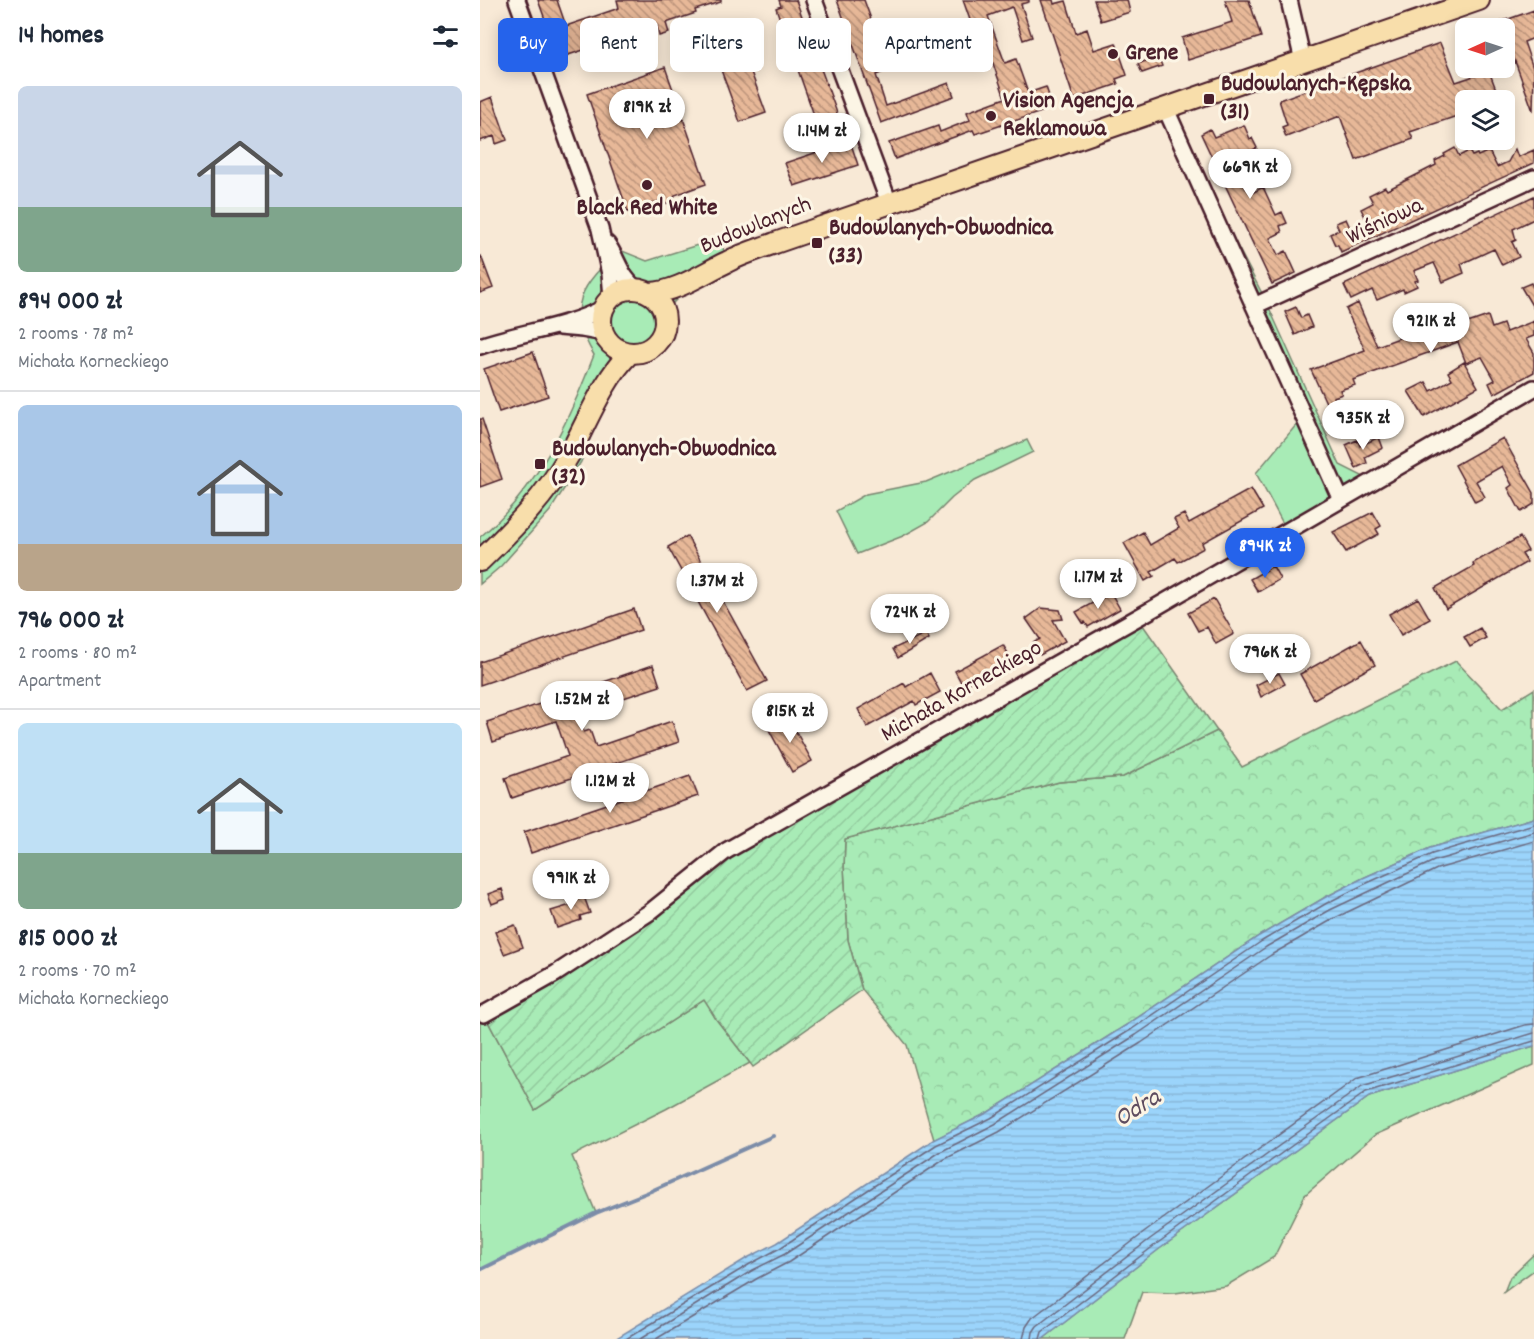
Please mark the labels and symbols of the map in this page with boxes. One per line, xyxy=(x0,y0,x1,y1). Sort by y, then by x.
north arrow xyxy=(1455,18,1515,78)
place label: Grene xyxy=(1125,37,1179,71)
marker: Grene xyxy=(1106,47,1120,61)
place label: Budowlanych-Kępska (31) xyxy=(1221,68,1411,130)
place label: Vision Agencja Reklamowa xyxy=(1003,85,1134,147)
pin: 819K zł xyxy=(592,89,702,140)
marker: Budowlanych-Kępska (31) xyxy=(1202,92,1216,106)
marker: Vision Agencja Reklamowa xyxy=(984,109,998,123)
pin: 1.14M zł xyxy=(760,113,884,164)
pin: 669K zł xyxy=(1195,149,1305,200)
marker: Black Red White xyxy=(640,178,654,192)
street label: Budowlanych xyxy=(695,188,817,264)
street label: Wiśniowa xyxy=(1341,189,1430,255)
place label: Black Red White xyxy=(577,192,718,226)
place label: Budowlanych-Obwodnica (33) xyxy=(829,212,1053,274)
marker: Budowlanych-Obwodnica (33) xyxy=(810,236,824,250)
pin: 921K zł xyxy=(1376,303,1486,354)
pin: 935K zł xyxy=(1308,400,1418,451)
place label: Budowlanych-Obwodnica (32) xyxy=(552,433,776,495)
marker: Budowlanych-Obwodnica (32) xyxy=(533,457,547,471)
pin: 894K zł xyxy=(1210,528,1320,579)
pin: 1.17M zł xyxy=(1036,559,1160,610)
pin: 1.37M zł xyxy=(655,563,779,614)
pin: 724K zł xyxy=(855,594,965,645)
street label: Michała Korneckiego xyxy=(875,632,1049,752)
pin: 796K zł xyxy=(1215,634,1325,685)
pin: 1.52M zł xyxy=(520,681,644,732)
pin: 815K zł xyxy=(735,693,845,744)
pin: 1.12M zł xyxy=(548,763,672,814)
pin: 991K zł xyxy=(516,860,626,911)
water label: Odra xyxy=(1107,1079,1170,1138)

